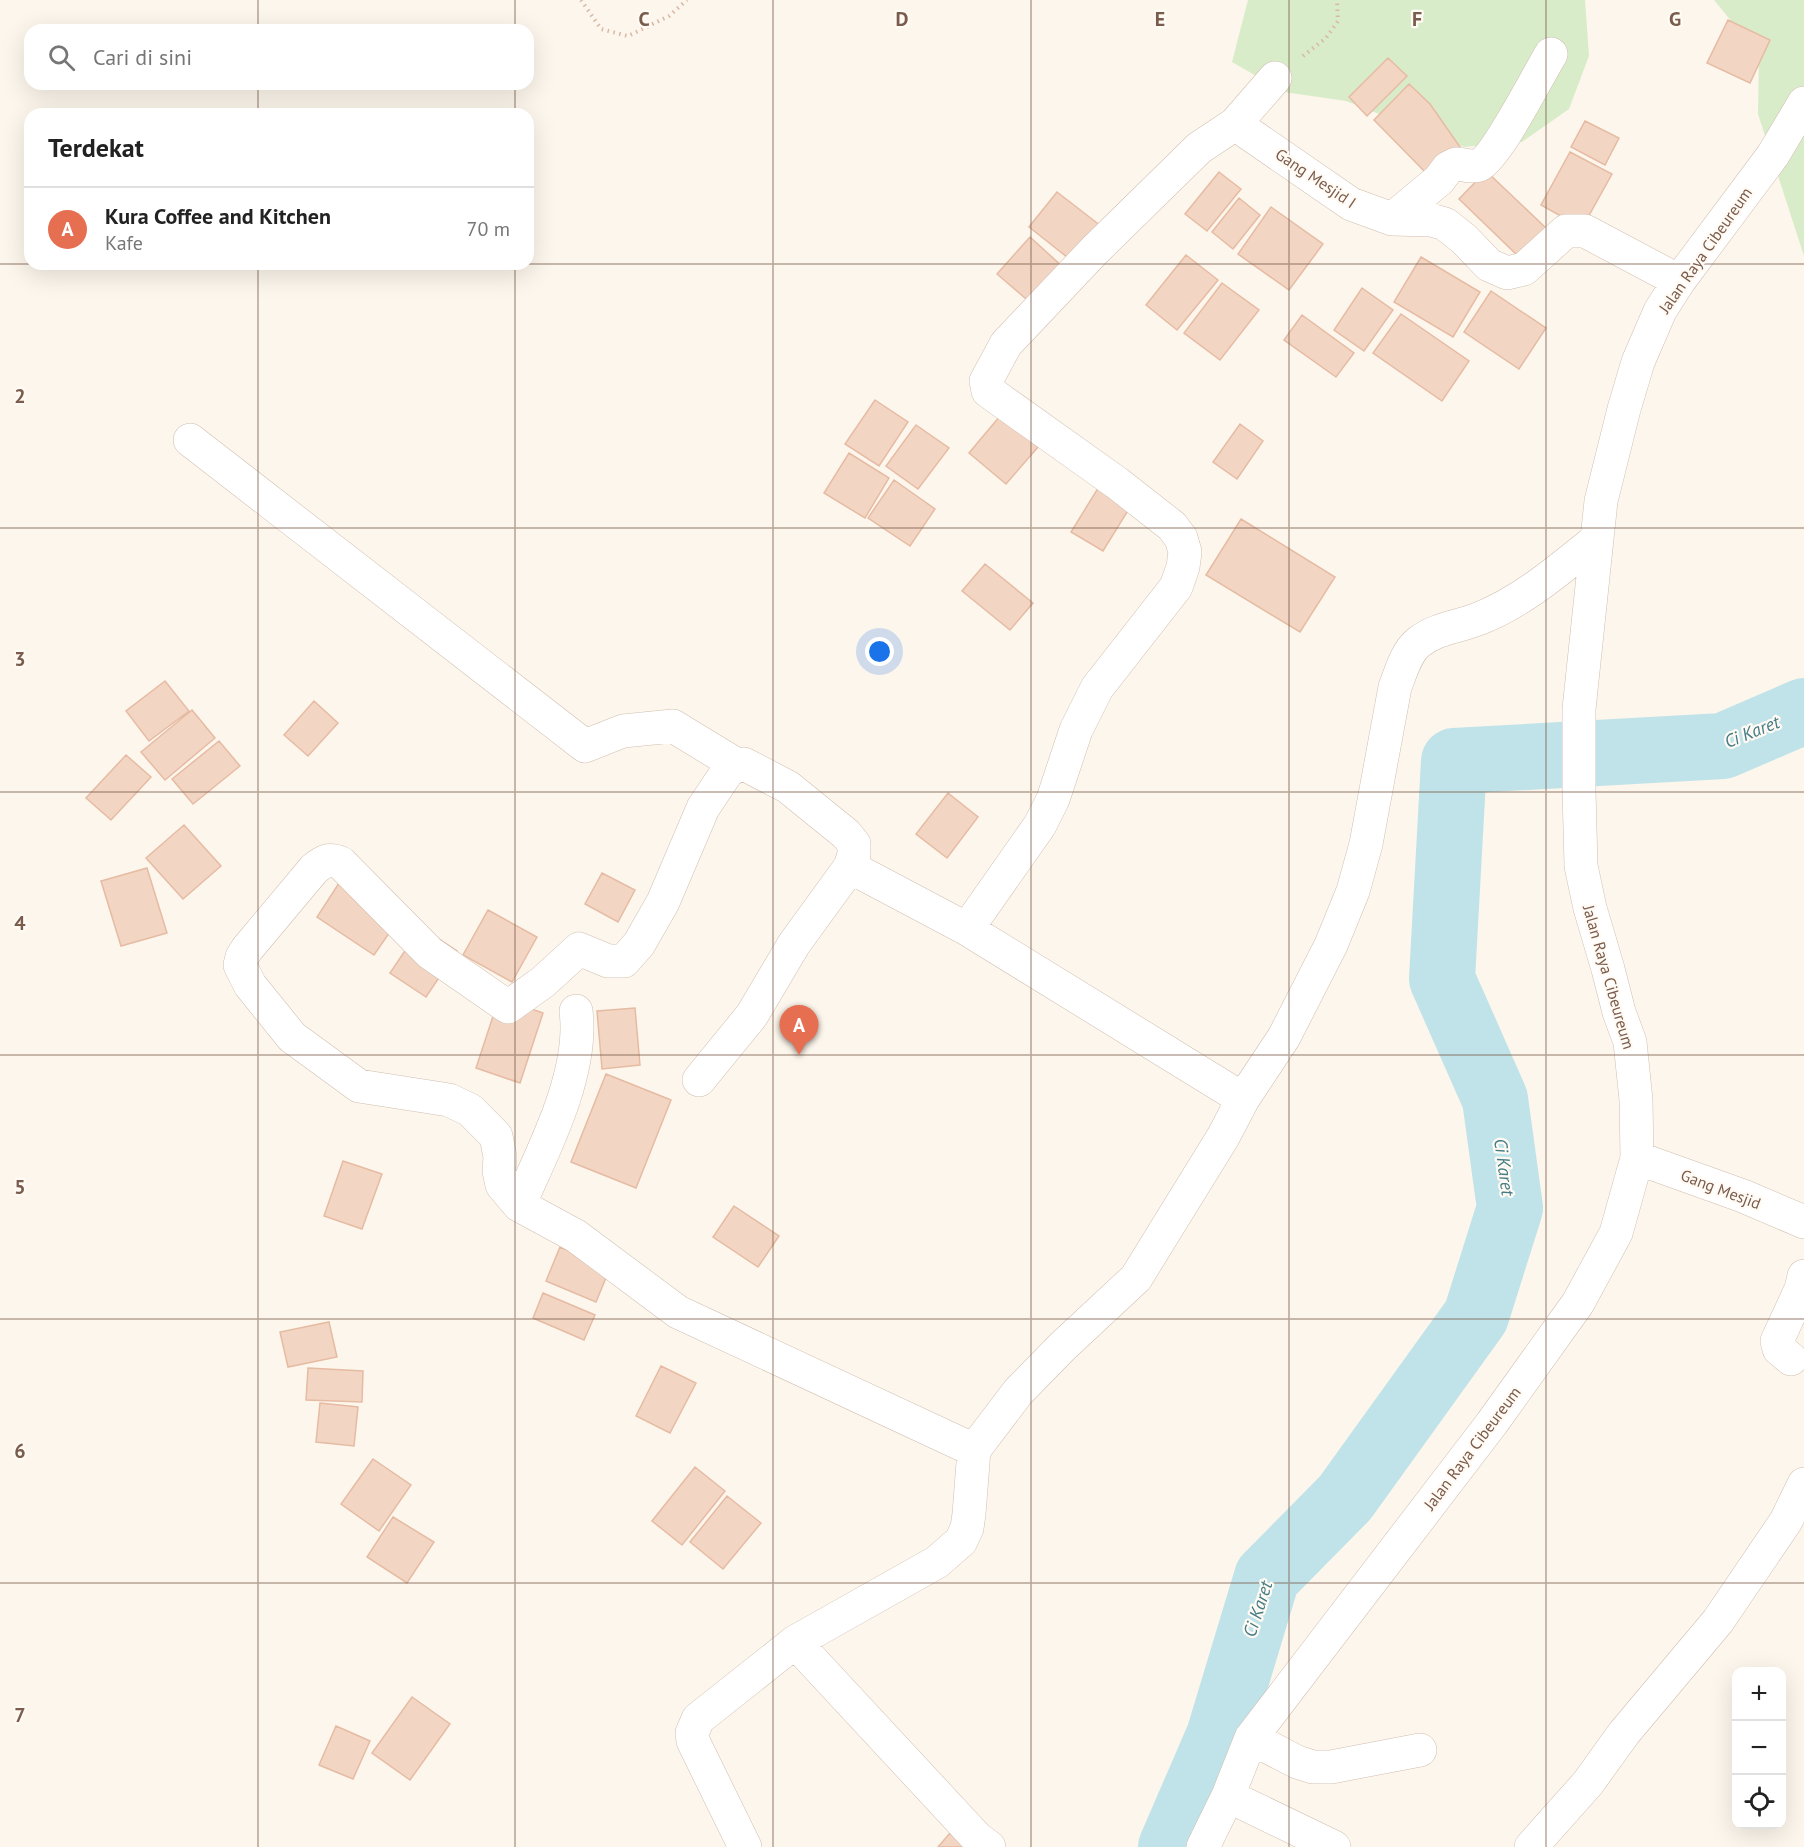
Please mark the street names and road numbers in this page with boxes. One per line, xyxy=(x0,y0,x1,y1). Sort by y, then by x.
street label: Gang Mesjid I xyxy=(1272,144,1360,212)
street label: Jalan Raya Cibeureum xyxy=(1653,183,1756,318)
street label: Jalan Raya Cibeureum xyxy=(1579,902,1639,1051)
street label: Gang Mesjid xyxy=(1678,1165,1764,1213)
street label: Jalan Raya Cibeureum xyxy=(1419,1382,1525,1514)

